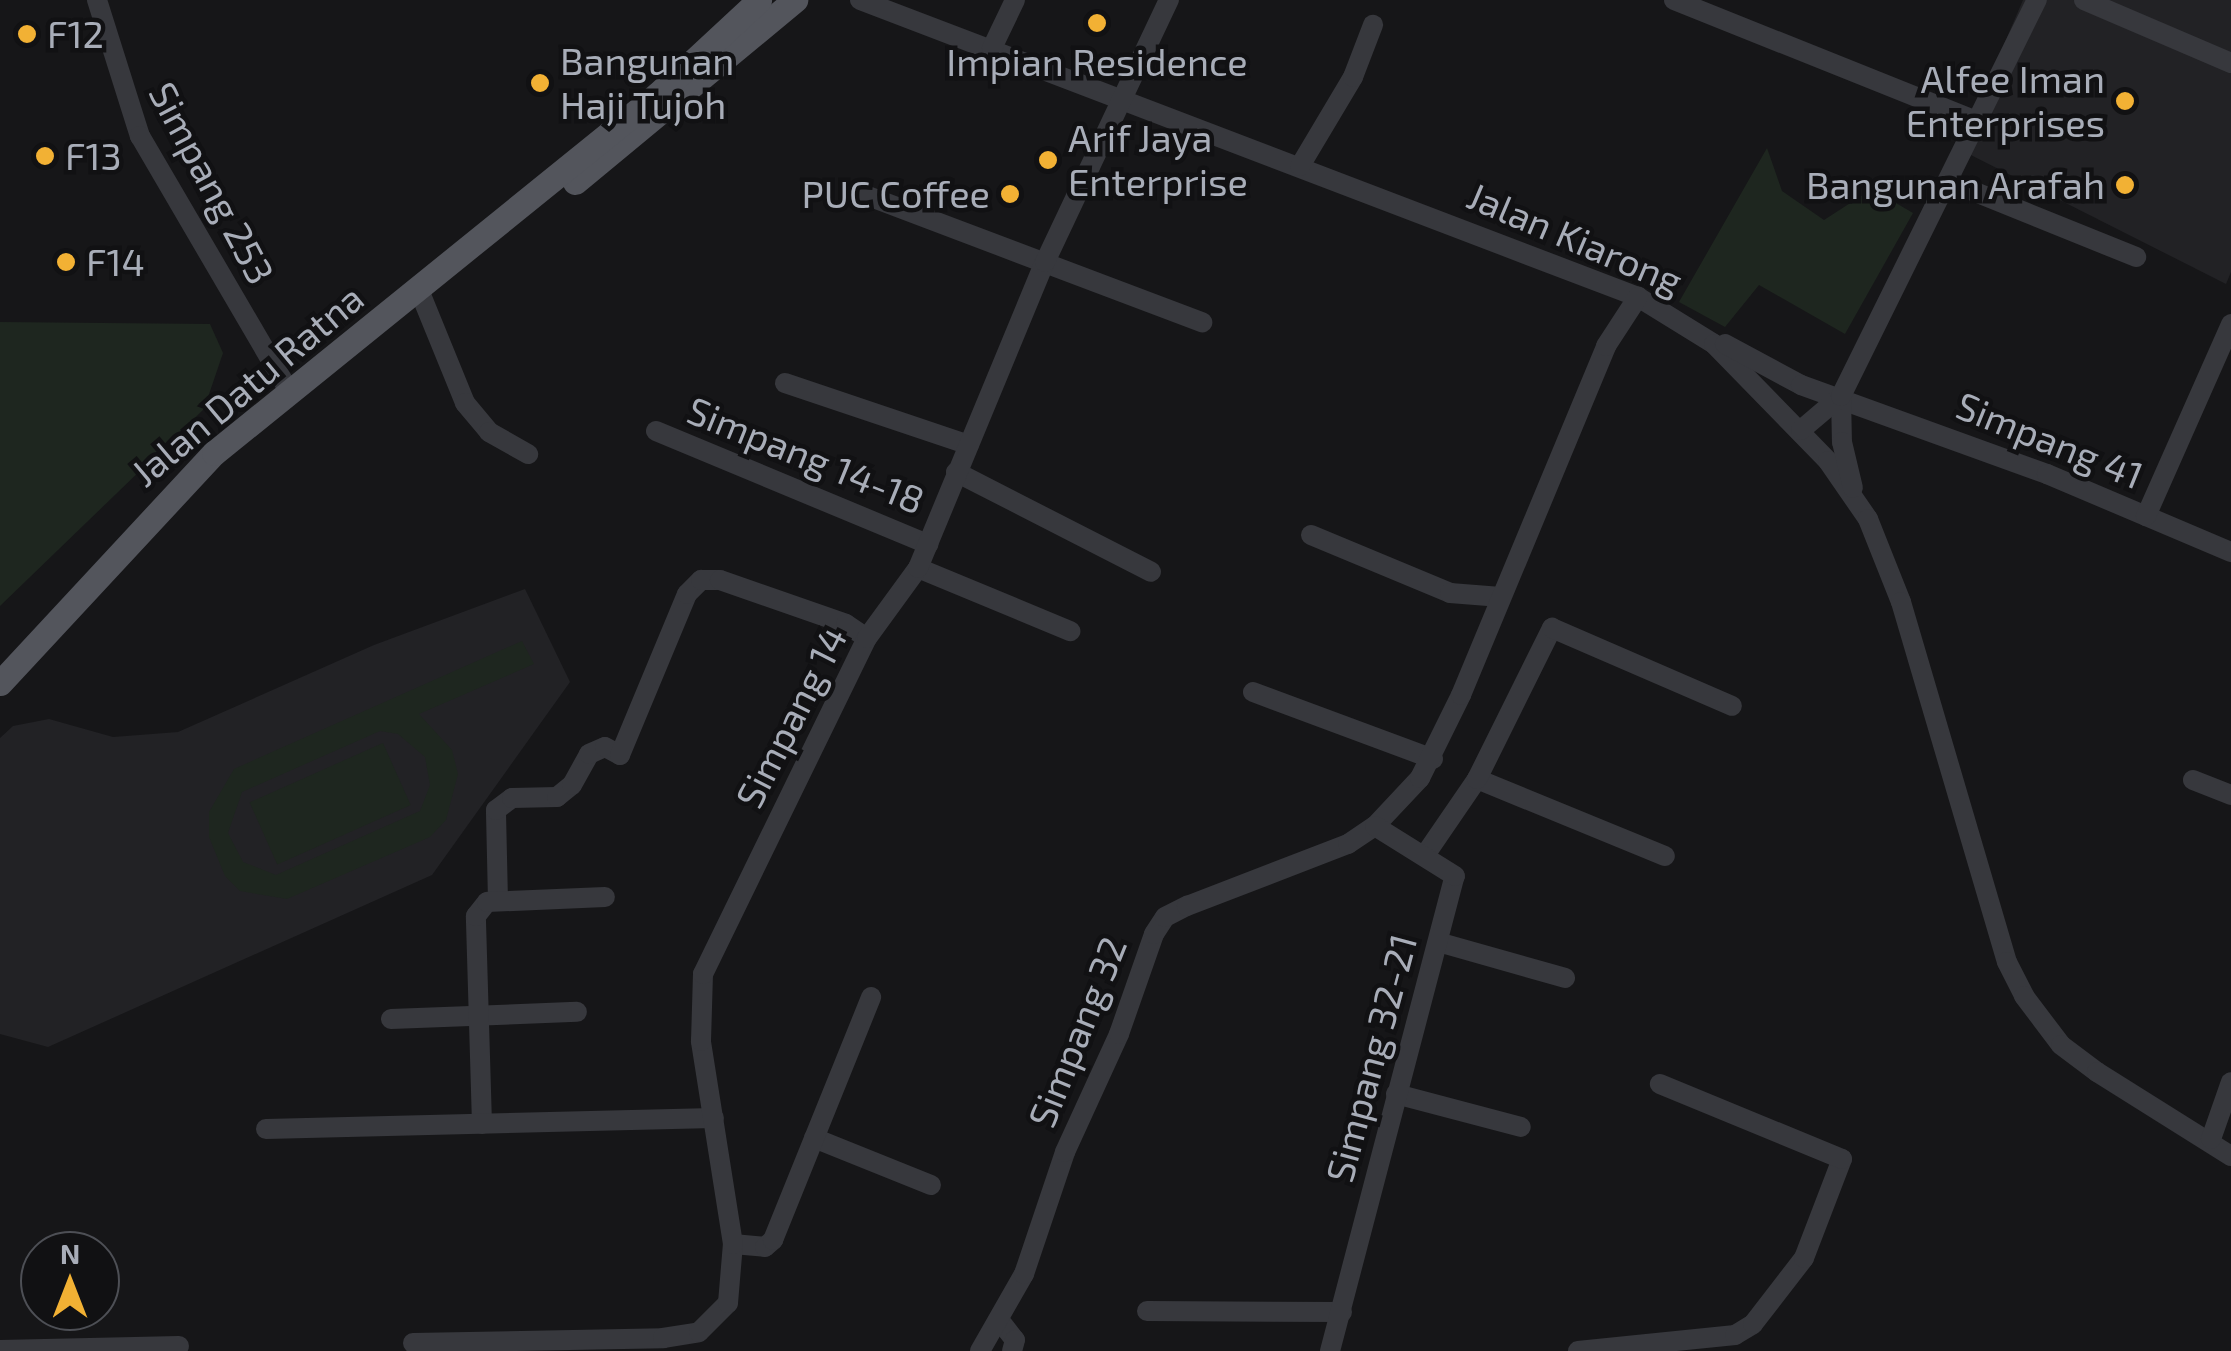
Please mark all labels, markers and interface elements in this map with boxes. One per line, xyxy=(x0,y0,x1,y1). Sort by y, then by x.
place label: F12 xyxy=(47,11,104,57)
marker: Impian Residence xyxy=(1086,12,1108,34)
marker: F12 xyxy=(16,23,38,45)
place label: Bangunan Haji Tujoh xyxy=(560,38,734,127)
place label: Impian Residence xyxy=(946,39,1248,85)
place label: Alfee Iman Enterprises xyxy=(1906,56,2105,146)
marker: Bangunan Haji Tujoh xyxy=(529,72,551,94)
street label: Simpang 253 xyxy=(140,74,284,292)
marker: Alfee Iman Enterprises xyxy=(2114,90,2136,112)
place label: Arif Jaya Enterprise xyxy=(1068,115,1248,204)
place label: F13 xyxy=(65,133,122,179)
marker: F13 xyxy=(34,145,56,167)
marker: Arif Jaya Enterprise xyxy=(1037,149,1059,171)
place label: Bangunan Arafah xyxy=(1805,162,2105,208)
place label: PUC Coffee xyxy=(801,171,990,217)
street label: Jalan Kiarong xyxy=(1461,172,1689,304)
marker: Bangunan Arafah xyxy=(2114,174,2136,196)
marker: PUC Coffee xyxy=(999,183,1021,205)
place label: F14 xyxy=(86,239,145,285)
marker: F14 xyxy=(55,251,77,273)
street label: Jalan Datu Ratna xyxy=(122,275,372,495)
street label: Simpang 41 xyxy=(1950,382,2150,498)
street label: Simpang 14-18 xyxy=(681,387,931,523)
street label: Simpang 14 xyxy=(726,619,856,815)
street label: Simpang 32-21 xyxy=(1316,929,1426,1187)
street label: Simpang 32 xyxy=(1018,930,1136,1134)
north arrow xyxy=(20,1231,120,1331)
text: N xyxy=(60,1236,80,1270)

